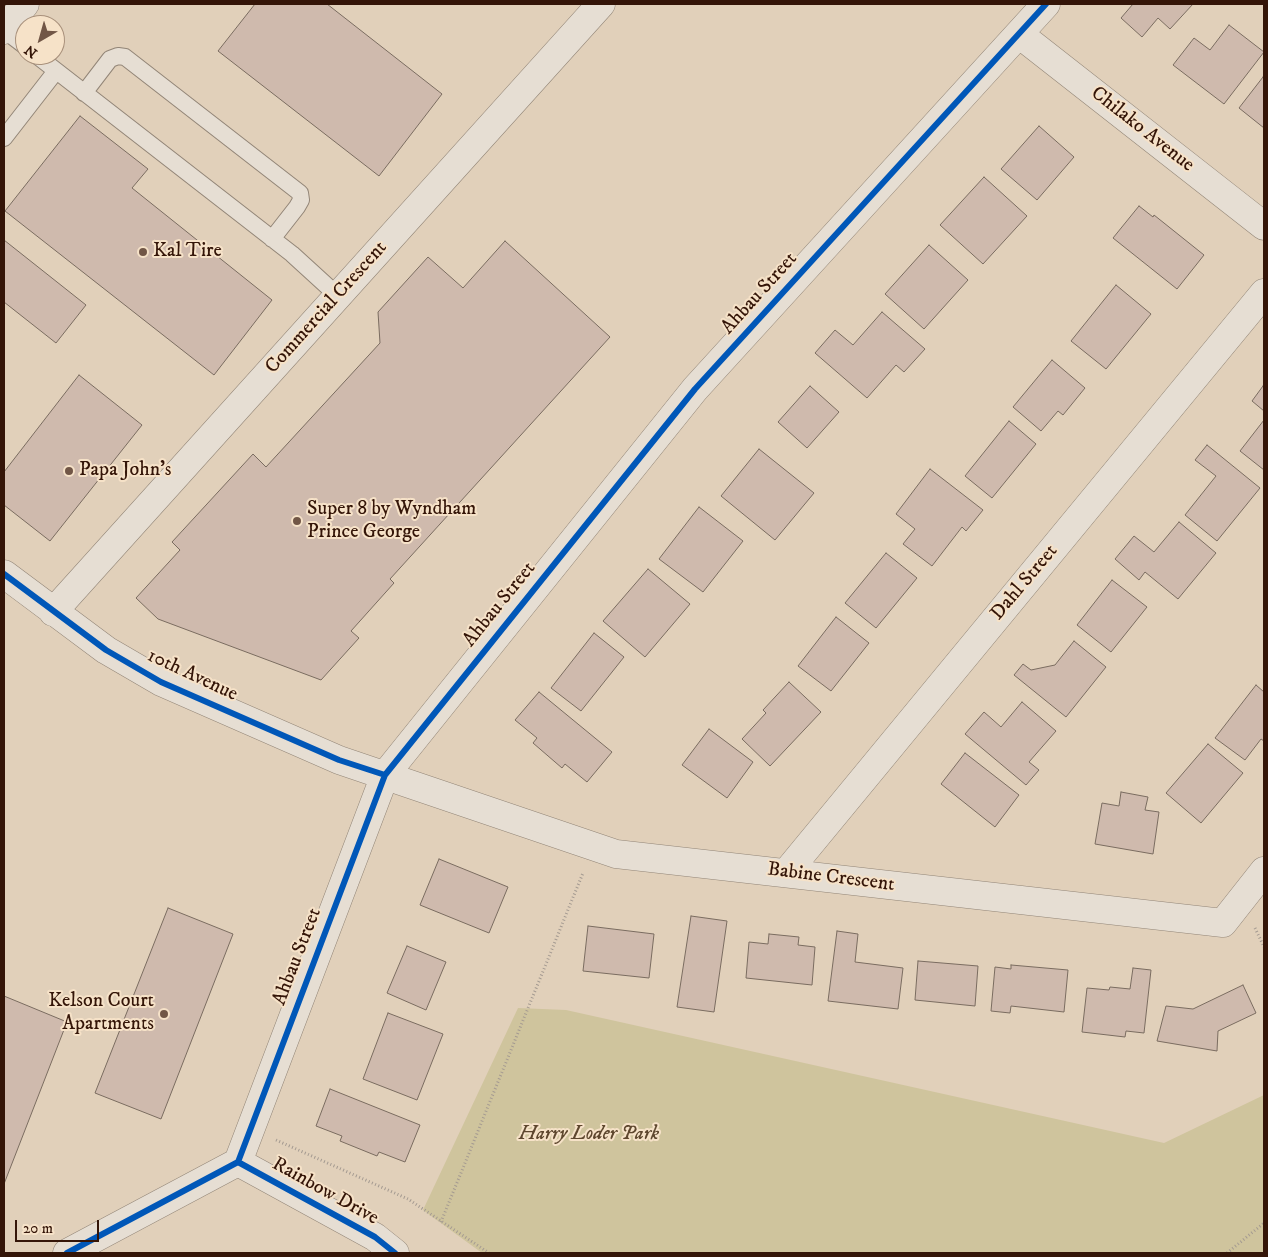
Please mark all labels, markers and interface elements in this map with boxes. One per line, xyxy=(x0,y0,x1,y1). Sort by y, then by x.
north arrow xyxy=(15,15,65,65)
text: N xyxy=(21,40,41,62)
street label: Chilako Avenue xyxy=(1085,82,1199,178)
street label: Commercial Crescent xyxy=(261,237,393,379)
place label: Kal Tire xyxy=(153,240,222,264)
marker: Kal Tire xyxy=(137,246,149,258)
street label: Ahbau Street xyxy=(717,248,803,340)
place label: Papa John's xyxy=(79,459,171,483)
marker: Papa John's xyxy=(63,465,75,477)
place label: Super 8 by Wyndham Prince George xyxy=(307,498,476,545)
marker: Super 8 by Wyndham Prince George xyxy=(291,515,303,527)
street label: Dahl Street xyxy=(986,540,1064,626)
street label: Ahbau Street xyxy=(458,558,542,652)
street label: 10th Avenue xyxy=(143,645,241,707)
street label: Babine Crescent xyxy=(766,858,896,898)
street label: Ahbau Street xyxy=(268,905,328,1009)
place label: Kelson Court Apartments xyxy=(48,990,154,1037)
marker: Kelson Court Apartments xyxy=(158,1008,170,1020)
park label: Harry Loder Park xyxy=(519,1123,659,1147)
street label: Rainbow Drive xyxy=(268,1153,382,1231)
scale bar xyxy=(18,1210,101,1242)
text: 20 m xyxy=(23,1219,53,1238)

